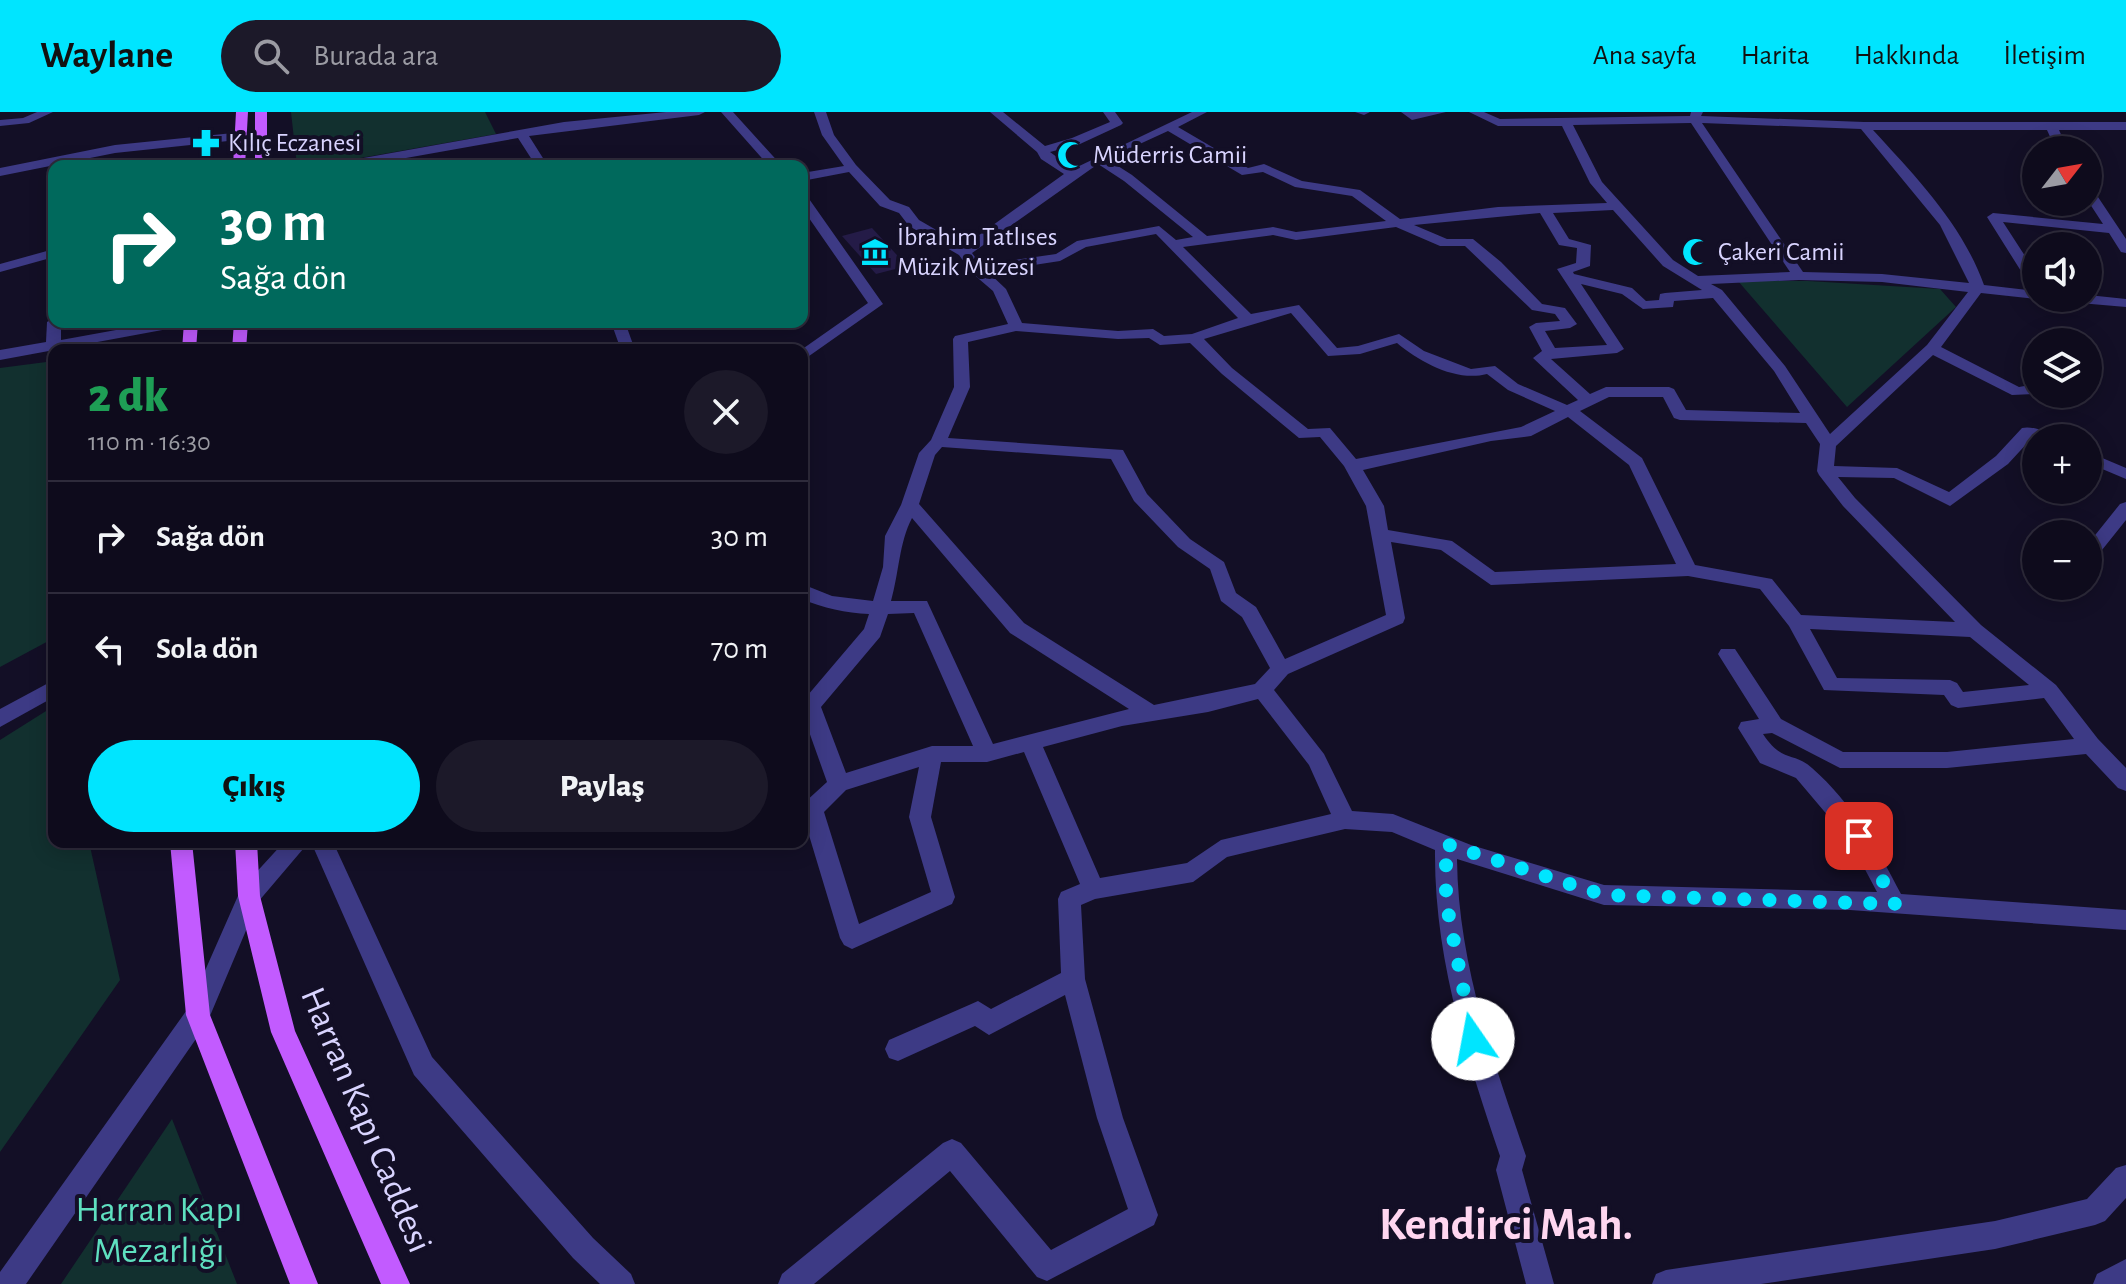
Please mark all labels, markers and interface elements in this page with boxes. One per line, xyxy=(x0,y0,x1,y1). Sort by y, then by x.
search box xyxy=(221,20,781,92)
icon: search xyxy=(249,34,293,78)
text: Waylane xyxy=(40,37,173,75)
text: Burada ara xyxy=(313,41,439,71)
text: Ana sayfa xyxy=(1593,42,1697,70)
text: Harita xyxy=(1741,42,1810,70)
text: Hakkında xyxy=(1854,42,1959,70)
text: İletişim xyxy=(2003,42,2086,70)
pharmacy icon: Kılıç Eczanesi xyxy=(191,128,221,158)
place label: Kılıç Eczanesi xyxy=(228,130,361,156)
north arrow xyxy=(2022,136,2102,216)
map controls xyxy=(2022,136,2102,600)
mosque icon: Müderris Camii xyxy=(1056,140,1086,170)
place label: Müderris Camii xyxy=(1093,142,1247,168)
icon: right xyxy=(88,192,192,296)
text: 30 m xyxy=(220,195,327,251)
place label: İbrahim Tatlıses Müzik Müzesi xyxy=(897,223,1057,280)
button: sound xyxy=(2022,232,2102,312)
museum icon: İbrahim Tatlıses Müzik Müzesi xyxy=(860,237,890,267)
mosque icon: Çakeri Camii xyxy=(1681,237,1711,267)
place label: Çakeri Camii xyxy=(1718,239,1845,265)
text: Sağa dön xyxy=(220,260,347,296)
button: layers xyxy=(2022,328,2102,408)
button: close xyxy=(684,370,768,454)
text: 2 dk xyxy=(88,373,168,421)
button: + xyxy=(2022,424,2102,504)
text: 110 m · 16:30 xyxy=(88,429,211,455)
icon: right xyxy=(88,515,132,559)
button: − xyxy=(2022,520,2102,600)
text: Sağa dön xyxy=(156,522,265,552)
text: 30 m xyxy=(711,522,768,552)
icon: left xyxy=(88,627,132,671)
text: Sola dön xyxy=(156,634,258,664)
text: 70 m xyxy=(711,634,768,664)
button: Çıkış xyxy=(88,740,420,832)
button: Paylaş xyxy=(436,740,768,832)
pin xyxy=(1825,802,1893,870)
icon: arrive xyxy=(1837,814,1881,858)
street label: Harran Kapı Caddesi xyxy=(294,982,438,1258)
position arrow xyxy=(1431,997,1515,1081)
park label: Harran Kapı Mezarlığı xyxy=(76,1192,242,1269)
district label: Kendirci Mah. xyxy=(1379,1202,1633,1248)

